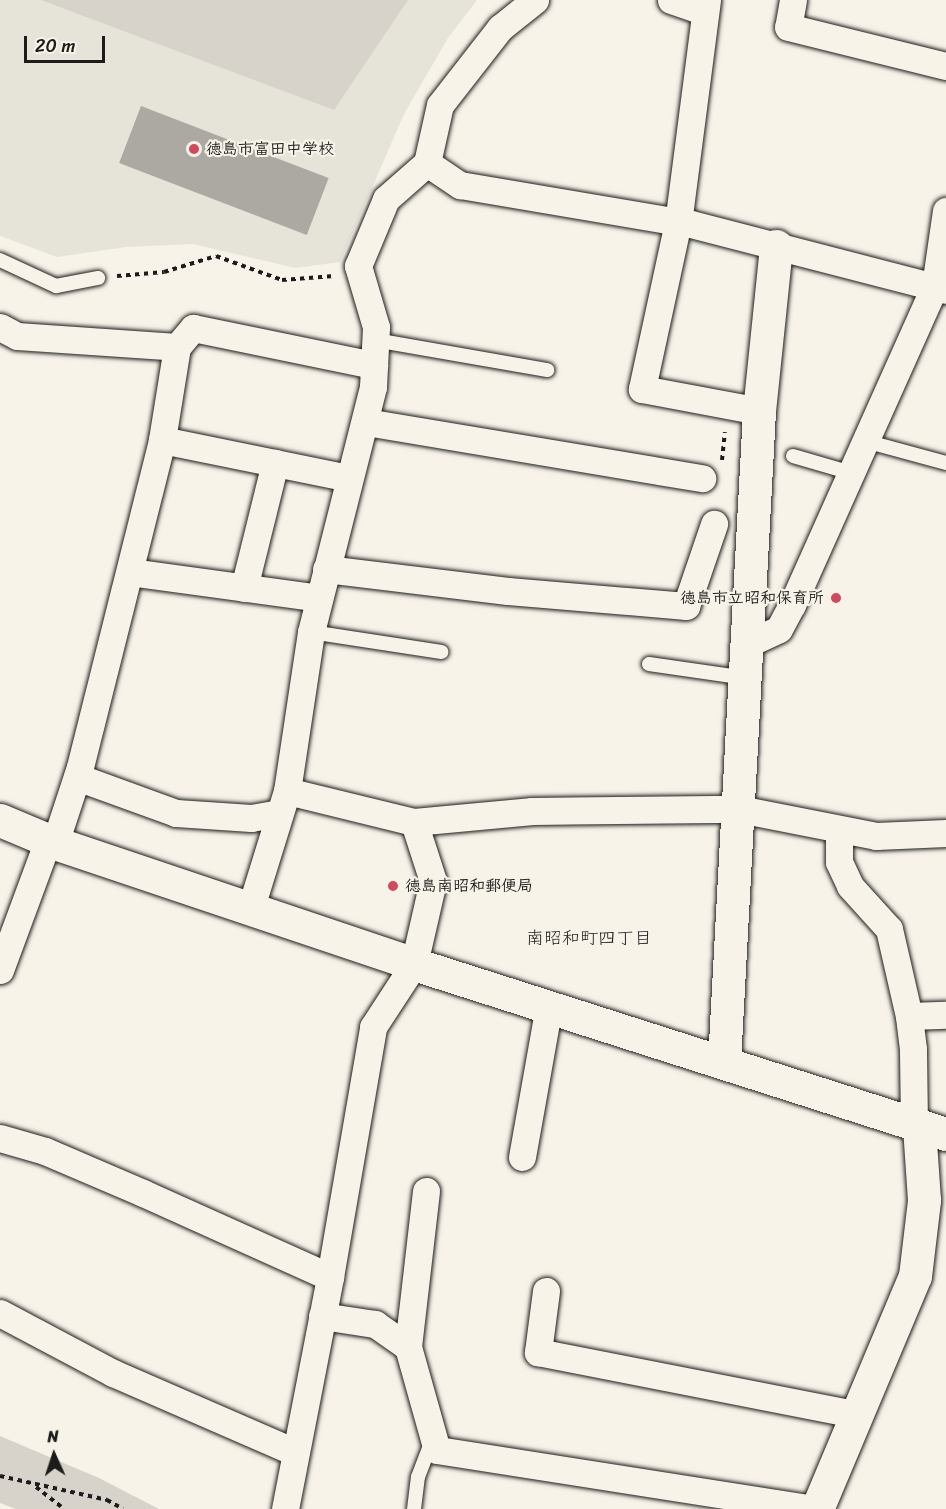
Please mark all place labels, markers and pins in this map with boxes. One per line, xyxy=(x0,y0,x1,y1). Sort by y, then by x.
place label: 徳島市富田中学校 xyxy=(206,139,334,159)
marker: 徳島市富田中学校 xyxy=(187,142,201,156)
place label: 徳島市立昭和保育所 xyxy=(680,588,824,608)
marker: 徳島市立昭和保育所 xyxy=(829,591,843,605)
place label: 徳島南昭和郵便局 xyxy=(405,876,533,896)
marker: 徳島南昭和郵便局 xyxy=(386,879,400,893)

